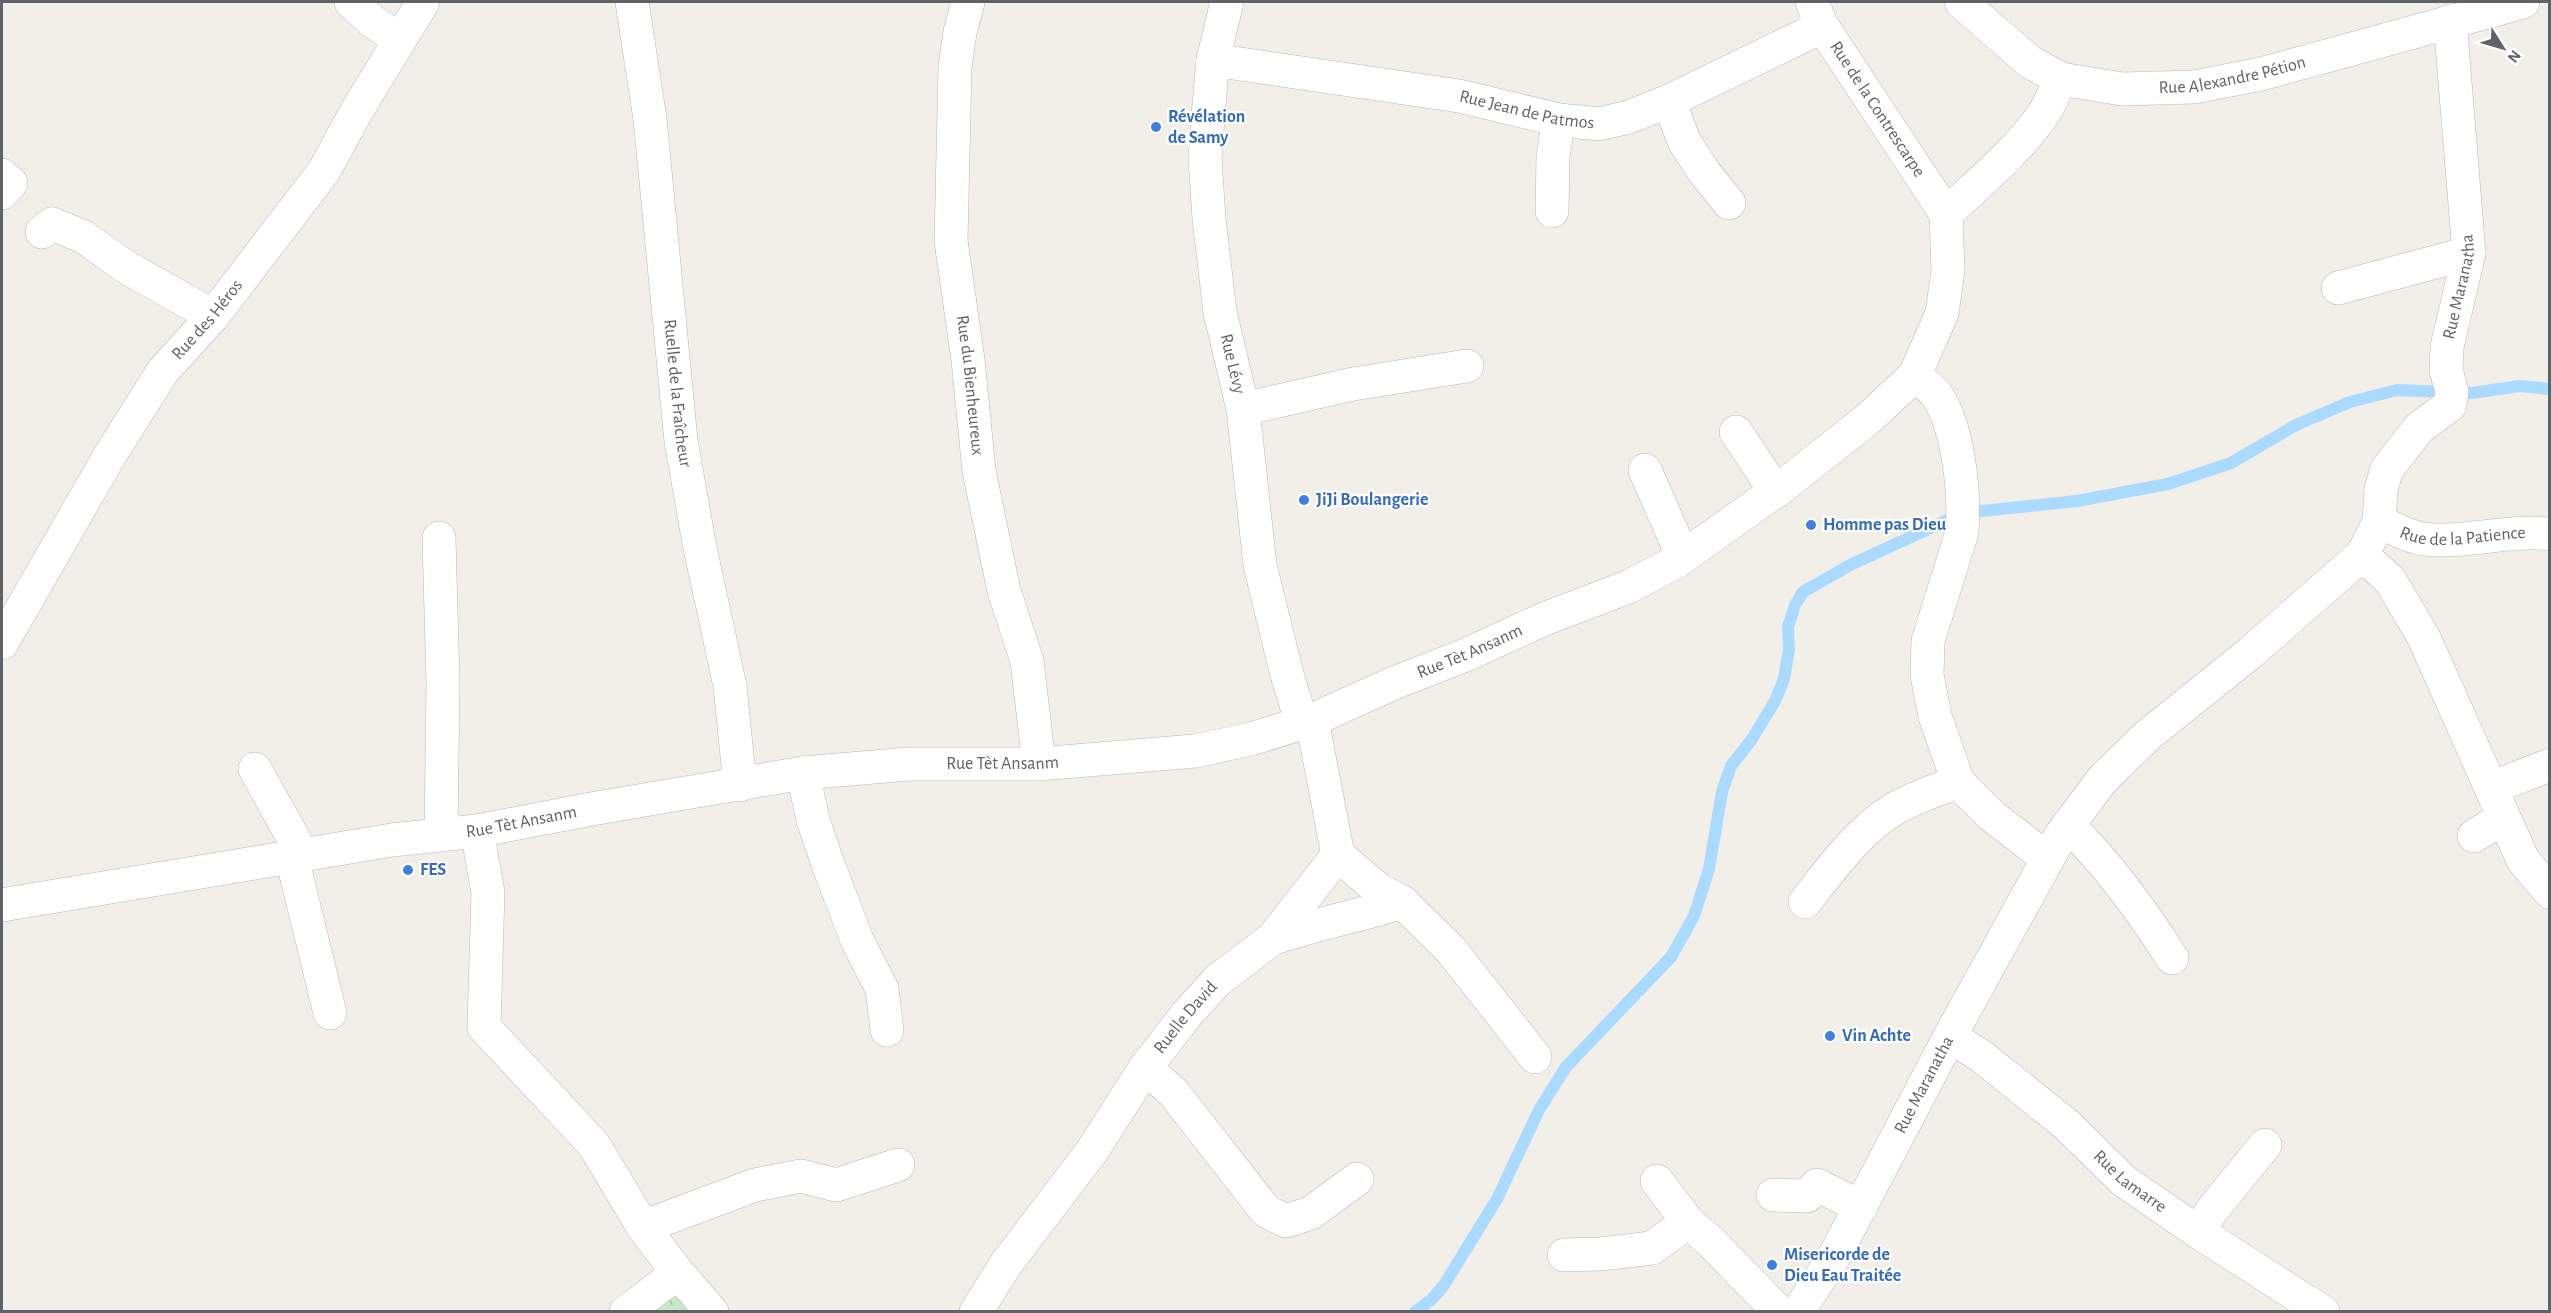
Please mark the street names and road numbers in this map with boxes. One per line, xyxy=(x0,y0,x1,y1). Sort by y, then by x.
street label: Rue de la Contrescarpe xyxy=(1826,38,1928,180)
street label: Rue Alexandre Pétion xyxy=(2158,53,2308,97)
street label: Rue Jean de Patmos xyxy=(1457,87,1595,132)
street label: Rue Maranatha xyxy=(2440,234,2478,341)
street label: Rue des Héros xyxy=(169,276,246,363)
street label: Rue du Bienheureux xyxy=(953,314,986,456)
street label: Ruelle de la Fraîcheur xyxy=(660,319,695,469)
street label: Rue Lévy xyxy=(1216,332,1248,396)
street label: Rue de la Patience xyxy=(2397,524,2526,549)
street label: Rue Tèt Ansanm xyxy=(1415,621,1525,682)
street label: Rue Tèt Ansanm xyxy=(946,753,1060,773)
street label: Rue Tèt Ansanm xyxy=(465,803,578,841)
street label: Ruelle David xyxy=(1151,978,1221,1057)
street label: Rue Maranatha xyxy=(1891,1033,1957,1137)
street label: Rue Lamarre xyxy=(2090,1147,2170,1216)

